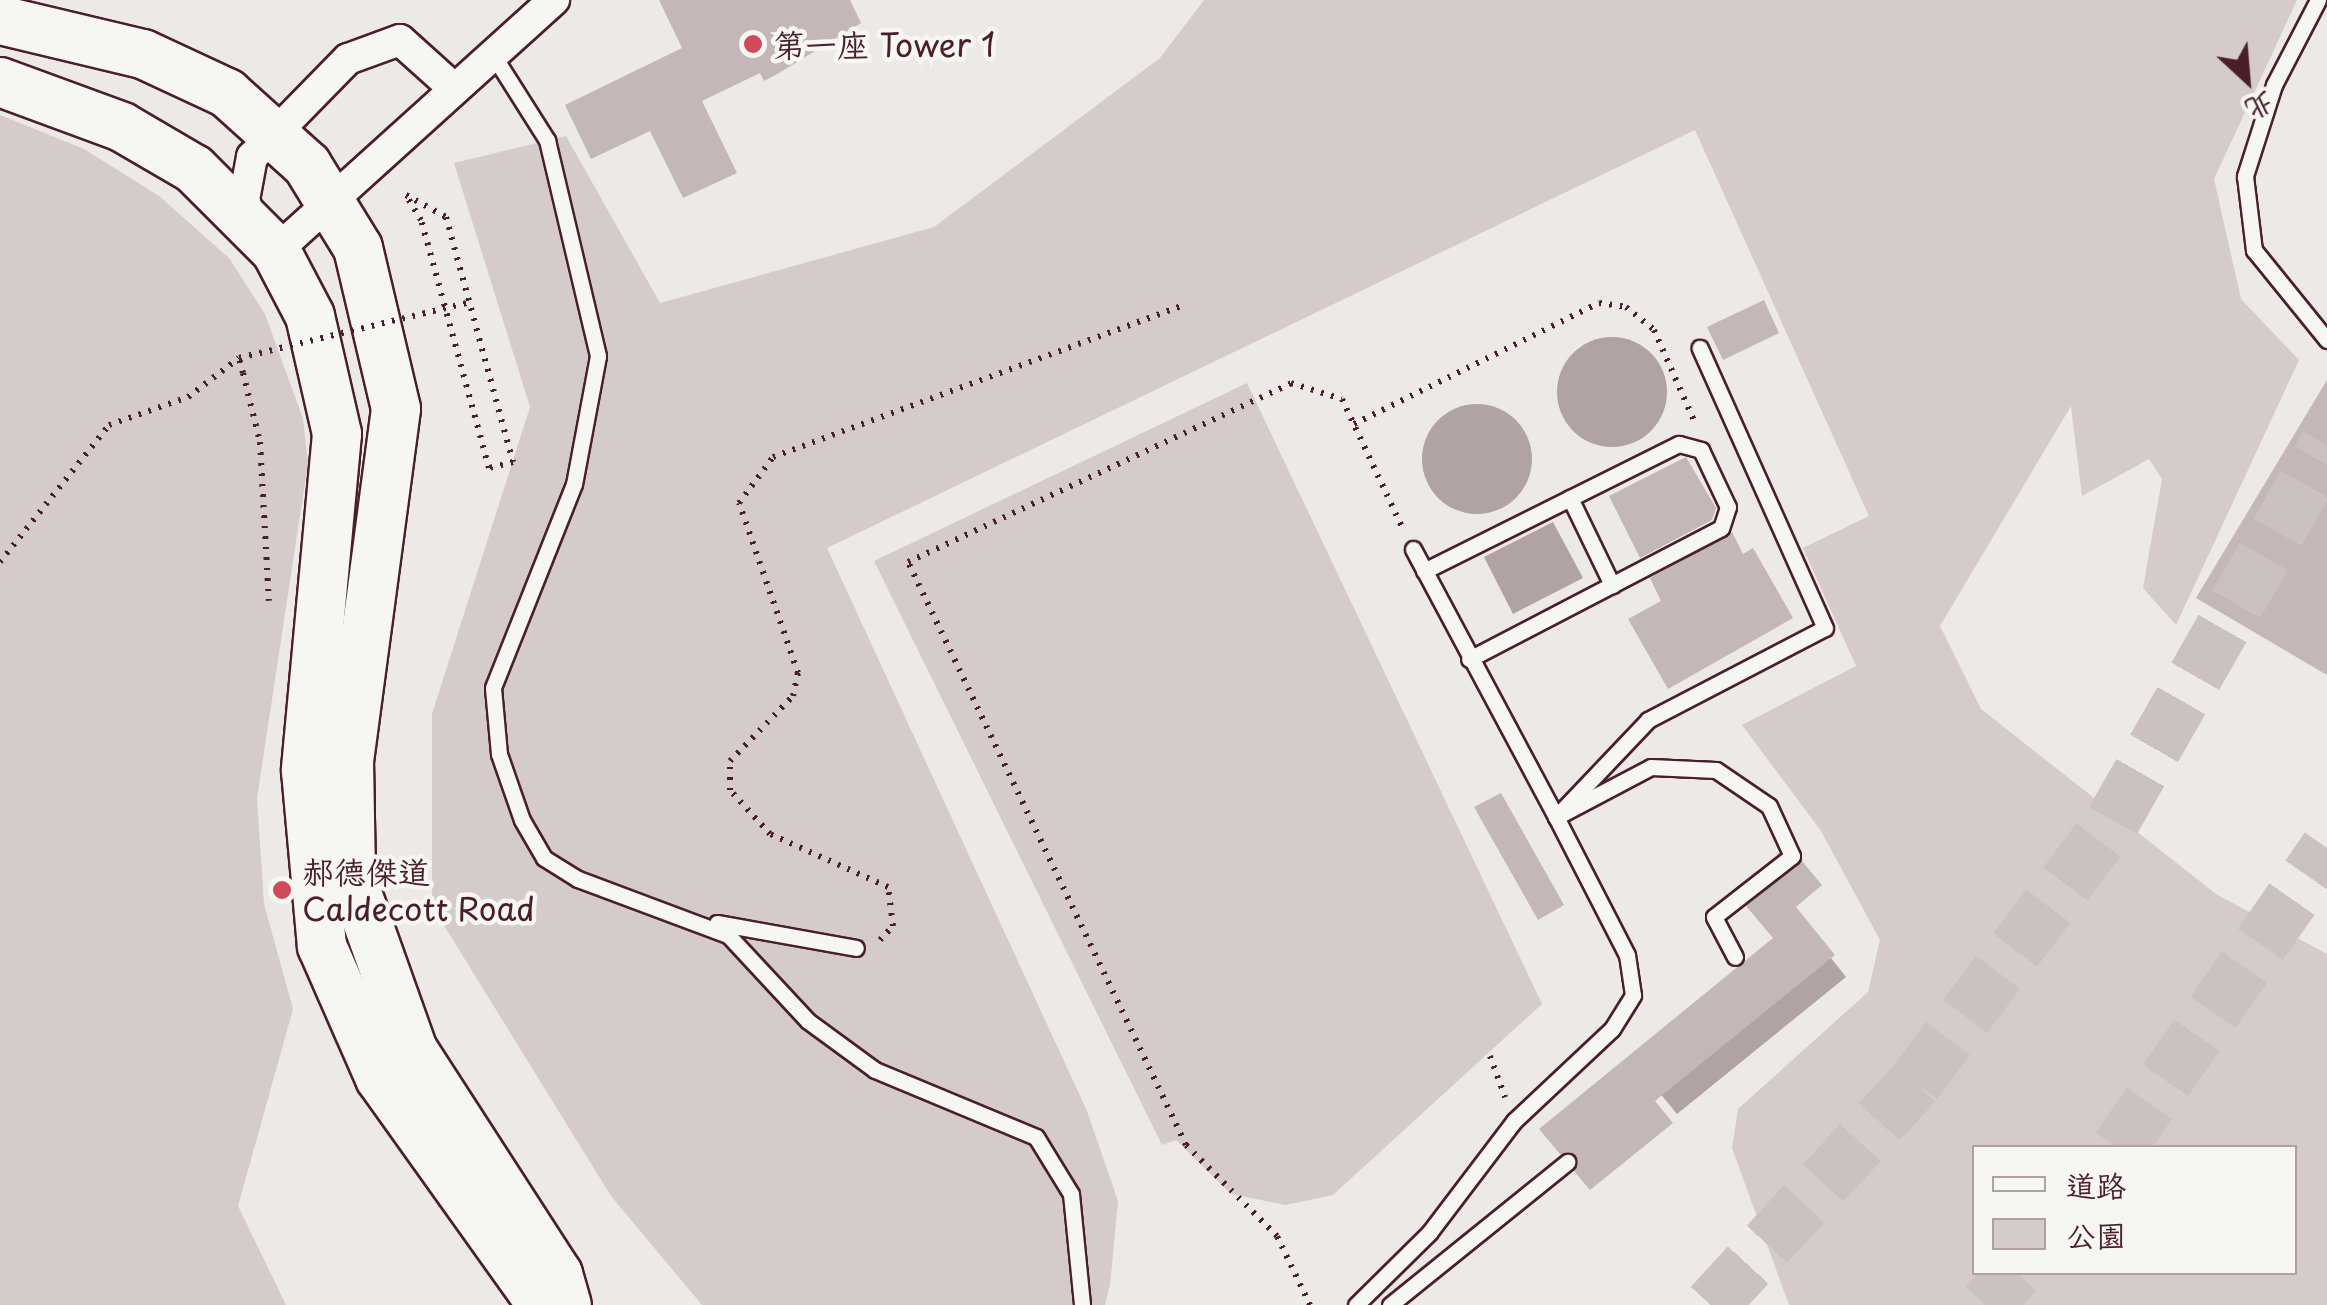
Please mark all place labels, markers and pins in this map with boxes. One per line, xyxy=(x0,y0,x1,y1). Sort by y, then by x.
place label: 第一座 Tower 1 xyxy=(773,25,994,63)
marker: 第一座 Tower 1 xyxy=(742,33,764,55)
place label: 郝德傑道 Caldecott Road xyxy=(302,853,536,928)
marker: 郝德傑道 Caldecott Road xyxy=(271,879,293,901)

